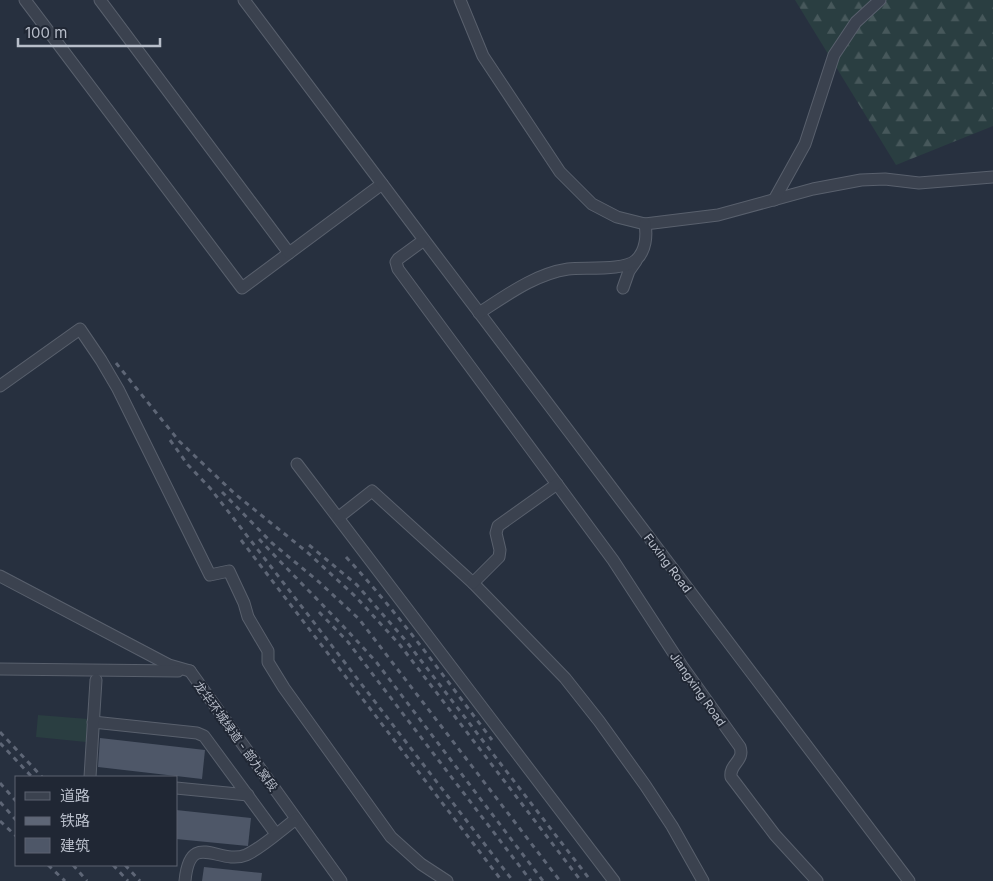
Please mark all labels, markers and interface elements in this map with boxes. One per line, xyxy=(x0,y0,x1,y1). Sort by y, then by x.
scale bar xyxy=(18,15,160,47)
text: 100 m xyxy=(25,23,67,42)
street label: Fuxing Road xyxy=(641,531,695,595)
street label: Jiangxing Road xyxy=(667,649,729,729)
street label: 龙华环城绿道 - 部九窝段 xyxy=(191,678,281,794)
legend xyxy=(15,776,178,866)
text: 道路 xyxy=(60,786,90,805)
text: 铁路 xyxy=(60,811,90,830)
text: 建筑 xyxy=(60,836,90,855)

